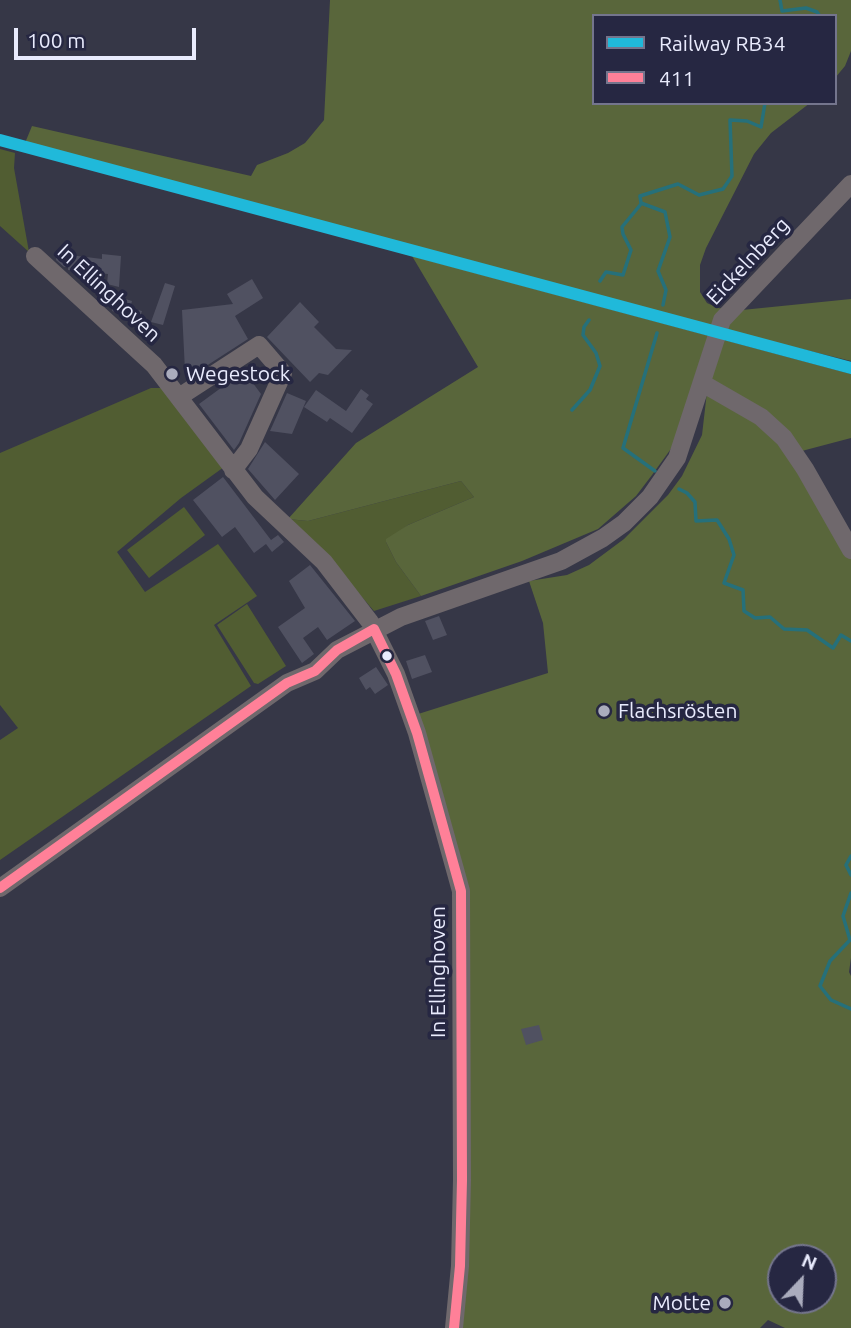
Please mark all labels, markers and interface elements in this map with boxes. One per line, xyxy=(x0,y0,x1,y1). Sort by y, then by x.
scale bar xyxy=(18,14,200,58)
legend xyxy=(592,14,837,105)
text: 100 m xyxy=(27,28,85,52)
text: Railway RB34 xyxy=(659,31,786,55)
text: 411 xyxy=(659,66,695,90)
street label: Eickelnberg xyxy=(701,212,795,310)
street label: In Ellinghoven xyxy=(52,239,166,347)
place label: Wegestock xyxy=(186,361,290,387)
marker: Wegestock xyxy=(164,366,180,382)
unlabelled marker xyxy=(380,649,394,663)
place label: Flachsrösten xyxy=(618,698,737,724)
marker: Flachsrösten xyxy=(596,703,612,719)
street label: In Ellinghoven xyxy=(425,906,451,1038)
north arrow xyxy=(767,1244,837,1314)
text: N xyxy=(799,1249,820,1274)
place label: Motte xyxy=(652,1290,711,1316)
marker: Motte xyxy=(717,1295,733,1311)

